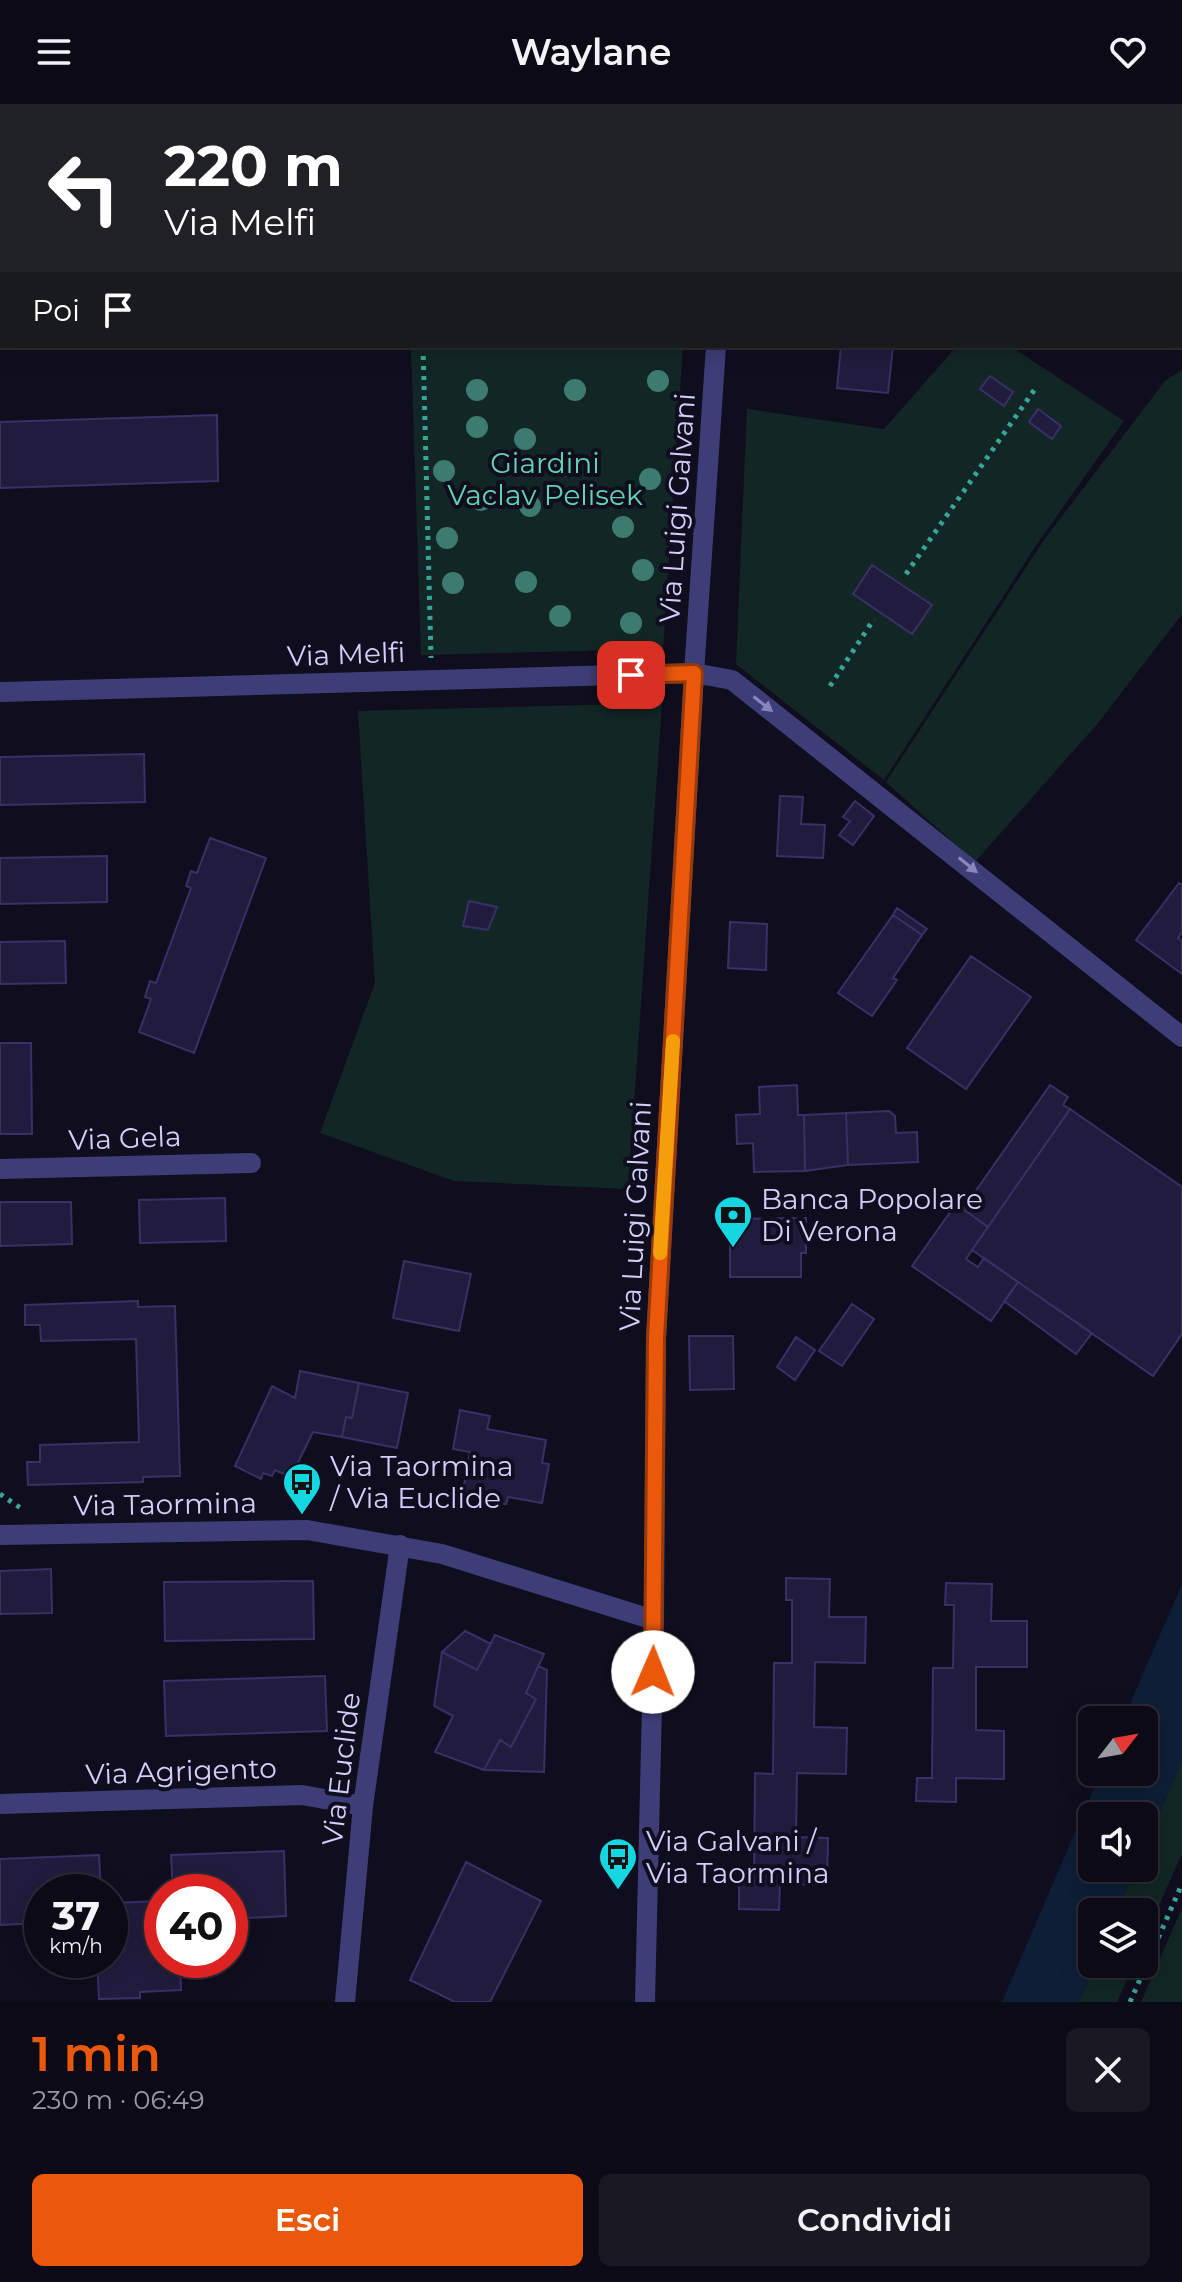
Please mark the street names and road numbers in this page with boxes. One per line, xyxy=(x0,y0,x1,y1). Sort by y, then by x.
street label: Via Luigi Galvani xyxy=(652,392,702,624)
street label: Via Melfi xyxy=(286,635,406,673)
street label: Via Luigi Galvani xyxy=(612,1100,658,1332)
street label: Via Gela xyxy=(68,1119,182,1157)
street label: Via Taormina xyxy=(73,1485,257,1523)
street label: Via Euclide xyxy=(315,1690,367,1848)
street label: Via Agrigento xyxy=(85,1751,277,1791)

